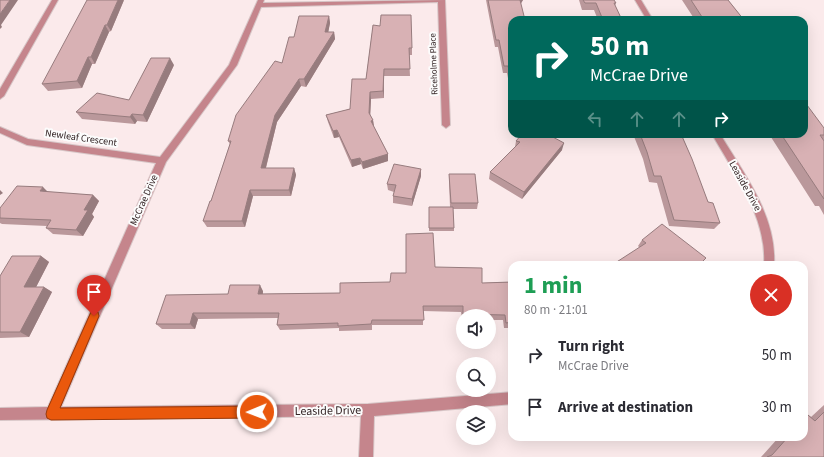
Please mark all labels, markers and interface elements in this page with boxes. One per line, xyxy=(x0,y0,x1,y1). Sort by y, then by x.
text: 50 m xyxy=(590,26,649,66)
street label: Riceholme Place xyxy=(426,32,442,95)
icon: right xyxy=(524,32,576,84)
text: McCrae Drive xyxy=(590,63,688,88)
icon: left xyxy=(584,108,606,130)
icon: ahead xyxy=(626,108,648,130)
icon: ahead xyxy=(668,108,690,130)
icon: right xyxy=(710,108,732,130)
street label: Newleaf Crescent xyxy=(44,126,118,150)
street label: Leaside Drive xyxy=(725,158,765,214)
street label: McCrae Drive xyxy=(127,172,161,228)
text: 1 min xyxy=(524,268,582,303)
button: close xyxy=(750,274,792,316)
pin xyxy=(77,275,111,316)
icon: arrive xyxy=(83,281,105,303)
text: 80 m · 21:01 xyxy=(524,301,588,319)
map controls xyxy=(456,309,496,445)
button: sound xyxy=(456,309,496,349)
text: Turn right xyxy=(558,336,624,357)
icon: right xyxy=(524,344,546,366)
text: 50 m xyxy=(762,345,792,366)
button: search xyxy=(456,357,496,397)
text: McCrae Drive xyxy=(558,357,629,375)
position arrow xyxy=(236,391,278,433)
icon: arrive xyxy=(524,396,546,418)
text: Arrive at destination xyxy=(558,397,693,418)
text: 30 m xyxy=(762,397,792,418)
street label: Leaside Drive xyxy=(295,402,361,420)
button: layers xyxy=(456,405,496,445)

